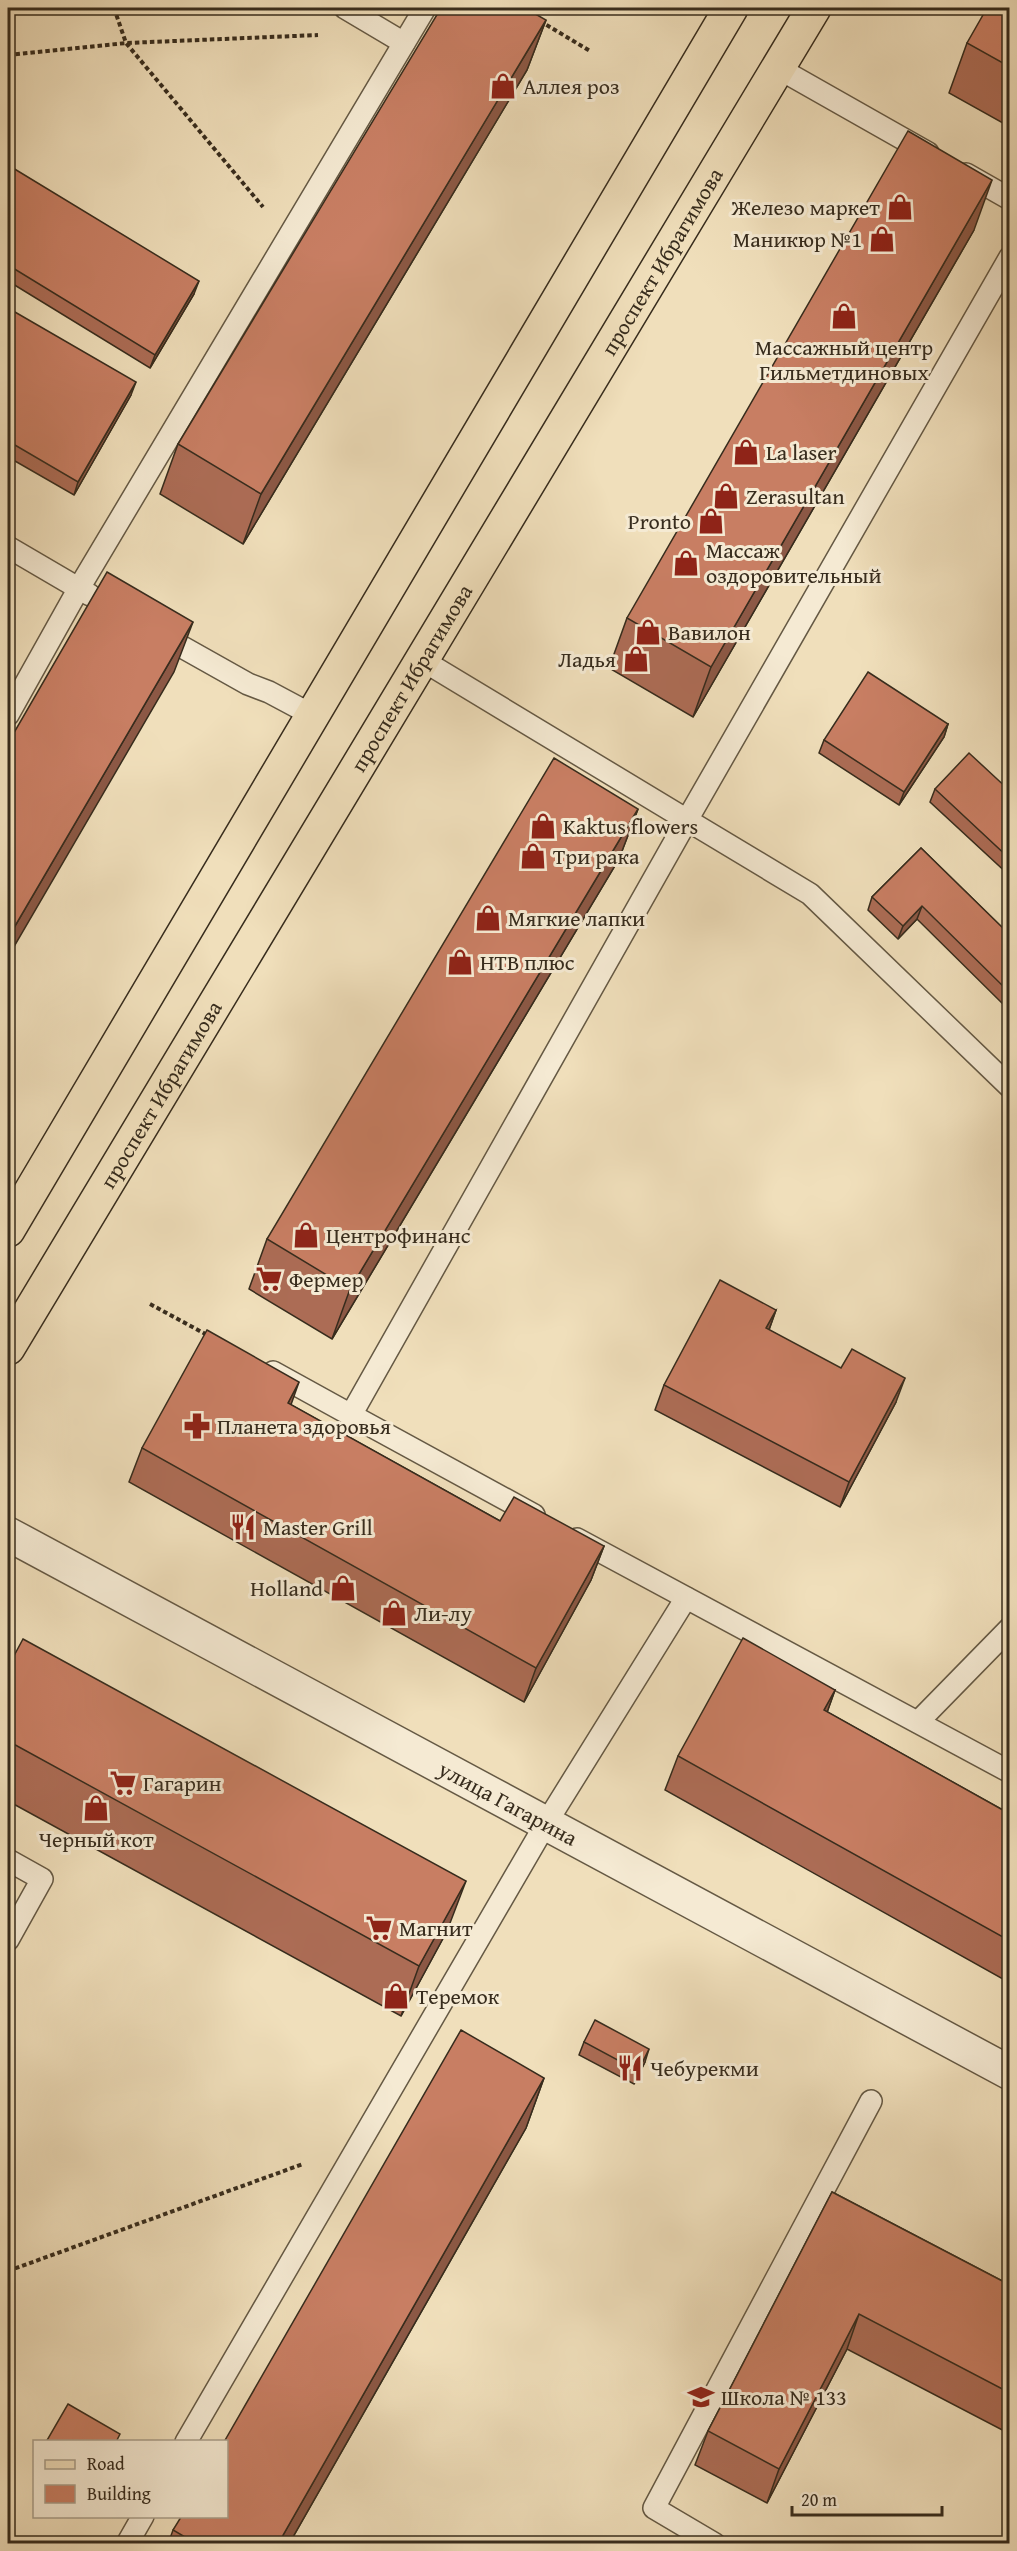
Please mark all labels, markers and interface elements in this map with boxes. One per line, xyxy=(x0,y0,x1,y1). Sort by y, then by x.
place label: Аллея роз xyxy=(523,70,620,102)
shop icon: Аллея роз xyxy=(488,71,518,101)
street label: проспект Ибрагимова xyxy=(593,161,731,361)
place label: Железо маркет xyxy=(731,191,880,223)
shop icon: Железо маркет xyxy=(885,192,915,222)
place label: Маникюр №1 xyxy=(733,223,862,255)
shop icon: Маникюр №1 xyxy=(867,224,897,254)
shop icon: Массажный центр Гильметдиновых xyxy=(829,301,859,331)
place label: Массажный центр Гильметдиновых xyxy=(755,331,933,388)
place label: La laser xyxy=(766,436,837,468)
shop icon: La laser xyxy=(731,437,761,467)
place label: Zerasultan xyxy=(746,480,845,512)
shop icon: Zerasultan xyxy=(711,481,741,511)
place label: Pronto xyxy=(628,505,691,537)
shop icon: Pronto xyxy=(696,506,726,536)
place label: Массаж оздоровительный xyxy=(706,534,882,591)
shop icon: Массаж оздоровительный xyxy=(671,548,701,578)
street label: проспект Ибрагимова xyxy=(342,577,480,778)
place label: Вавилон xyxy=(668,616,751,648)
shop icon: Вавилон xyxy=(633,617,663,647)
place label: Ладья xyxy=(558,643,616,675)
shop icon: Ладья xyxy=(621,644,651,674)
place label: Kaktus flowers xyxy=(563,810,698,842)
shop icon: Kaktus flowers xyxy=(528,811,558,841)
place label: Три рака xyxy=(553,840,640,872)
shop icon: Три рака xyxy=(518,841,548,871)
place label: Мягкие лапки xyxy=(508,902,645,934)
shop icon: Мягкие лапки xyxy=(473,903,503,933)
place label: НТВ плюс xyxy=(480,946,575,978)
shop icon: НТВ плюс xyxy=(445,947,475,977)
street label: проспект Ибрагимова xyxy=(92,994,230,1194)
place label: Центрофинанс xyxy=(326,1219,471,1251)
shop icon: Центрофинанс xyxy=(291,1220,321,1250)
place label: Фермер xyxy=(289,1263,364,1295)
supermarket icon: Фермер xyxy=(254,1264,284,1294)
place label: Планета здоровья xyxy=(217,1410,391,1442)
pharmacy icon: Планета здоровья xyxy=(182,1411,212,1441)
place label: Master Grill xyxy=(263,1511,373,1543)
restaurant icon: Master Grill xyxy=(228,1512,258,1542)
place label: Holland xyxy=(250,1572,323,1604)
shop icon: Holland xyxy=(328,1573,358,1603)
place label: Ли-лу xyxy=(414,1597,472,1629)
shop icon: Ли-лу xyxy=(379,1598,409,1628)
street label: улица Гагарина xyxy=(432,1752,584,1854)
place label: Гагарин xyxy=(143,1767,222,1799)
supermarket icon: Гагарин xyxy=(108,1768,138,1798)
shop icon: Черный кот xyxy=(81,1793,111,1823)
place label: Черный кот xyxy=(38,1823,154,1855)
place label: Магнит xyxy=(399,1912,473,1944)
supermarket icon: Магнит xyxy=(364,1913,394,1943)
place label: Теремок xyxy=(416,1980,500,2012)
shop icon: Теремок xyxy=(381,1981,411,2011)
place label: Чебурекми xyxy=(650,2052,759,2084)
restaurant icon: Чебурекми xyxy=(615,2053,645,2083)
place label: Школа № 133 xyxy=(721,2381,847,2413)
school or university icon: Школа № 133 xyxy=(686,2382,716,2412)
legend xyxy=(33,2440,228,2518)
text: Road xyxy=(87,2450,125,2477)
scale bar xyxy=(792,2479,942,2517)
text: Building xyxy=(87,2480,151,2507)
text: 20 m xyxy=(801,2486,837,2513)

